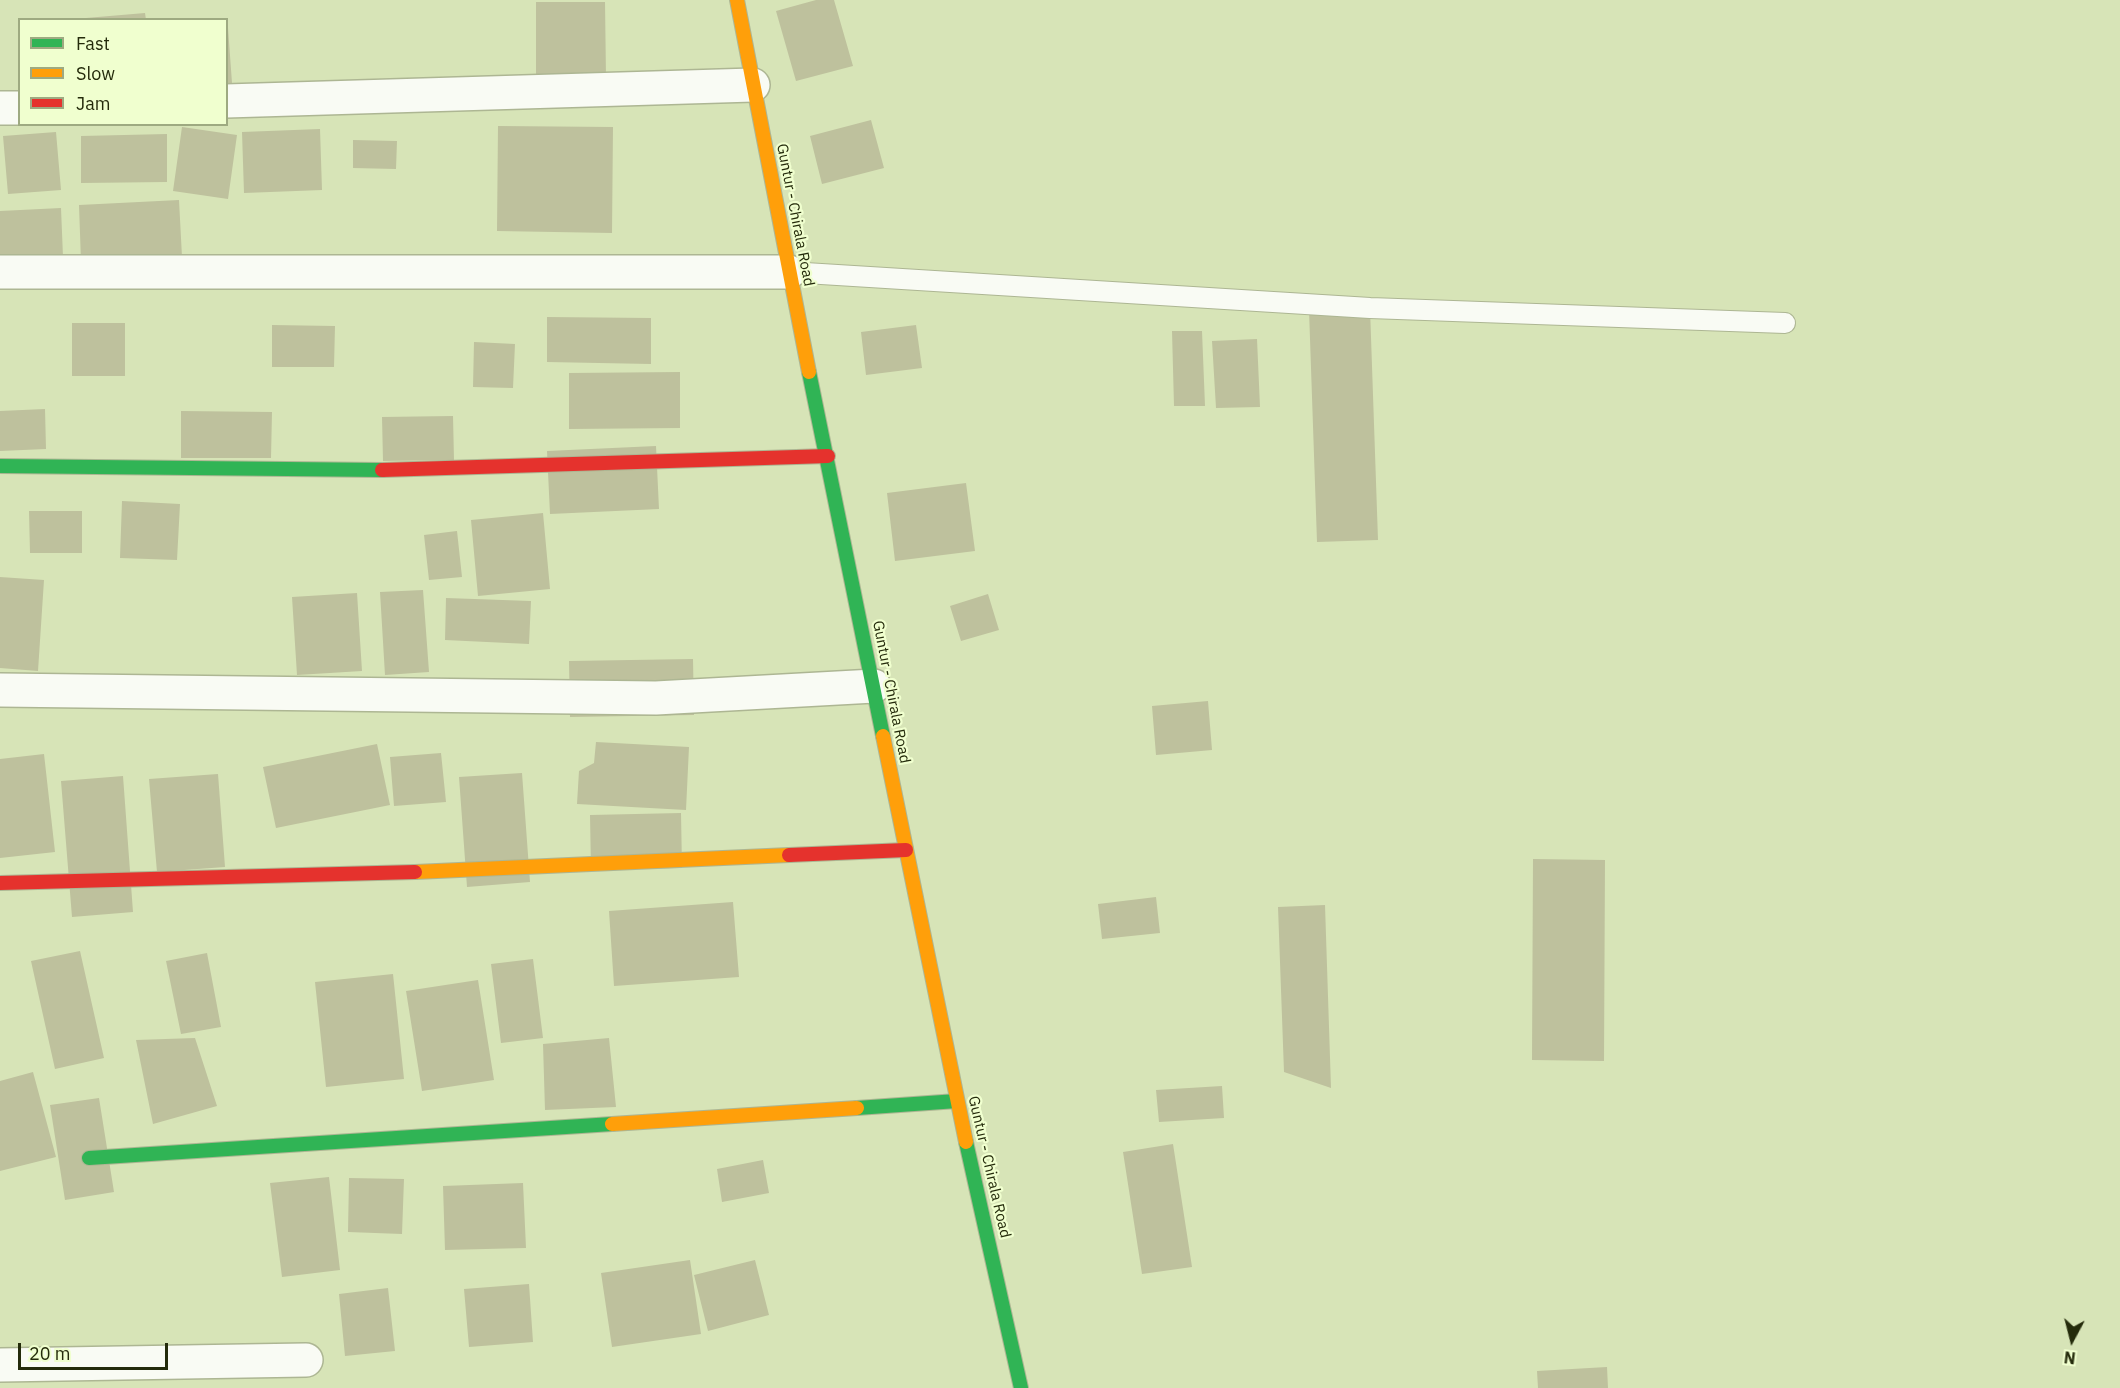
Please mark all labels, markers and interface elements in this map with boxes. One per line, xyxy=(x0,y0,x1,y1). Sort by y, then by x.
legend xyxy=(18,18,228,126)
text: Fast xyxy=(76,32,110,55)
text: Slow xyxy=(76,62,115,85)
text: Jam xyxy=(76,92,111,115)
street label: Guntur - Chirala Road xyxy=(772,142,818,288)
street label: Guntur - Chirala Road xyxy=(868,619,914,765)
street label: Guntur - Chirala Road xyxy=(964,1094,1014,1240)
north arrow xyxy=(2042,1310,2102,1370)
scale bar xyxy=(21,1331,171,1369)
text: 20 m xyxy=(29,1342,71,1365)
text: N xyxy=(2063,1347,2077,1368)

